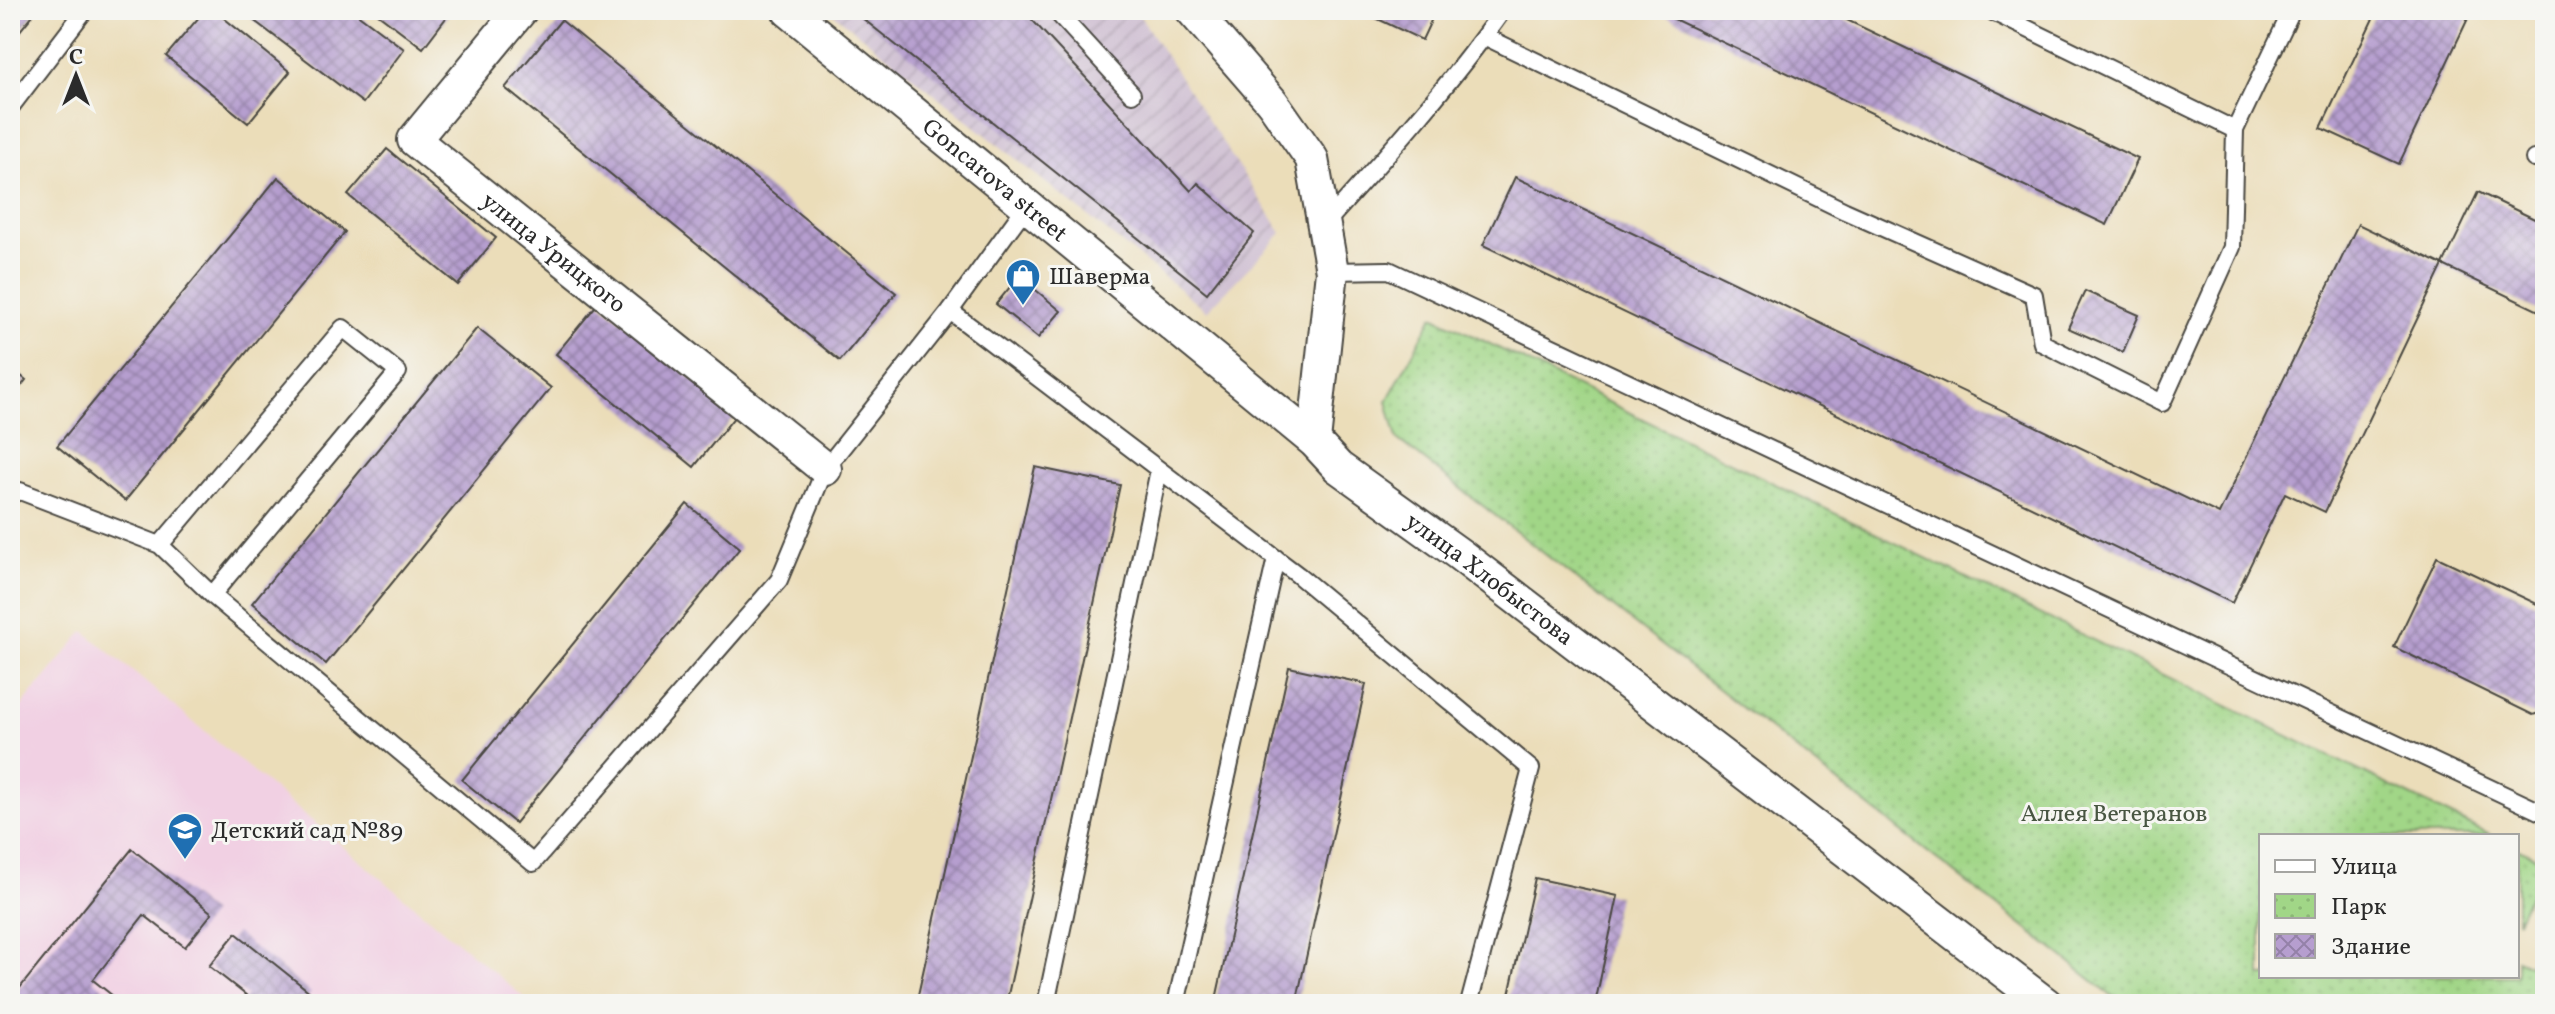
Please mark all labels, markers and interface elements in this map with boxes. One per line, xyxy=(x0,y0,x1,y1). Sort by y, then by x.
north arrow xyxy=(36,36,116,116)
text: С xyxy=(69,43,83,74)
street label: Goncarova street xyxy=(914,111,1074,251)
street label: улица Урицкого xyxy=(473,185,633,322)
shop icon: Шаверма xyxy=(1004,257,1042,307)
place label: Шаверма xyxy=(1049,261,1151,295)
street label: улица Хлобыстова xyxy=(1398,506,1580,655)
park label: Аллея Ветеранов xyxy=(2021,798,2207,832)
school or university icon: Детский сад №89 xyxy=(166,811,204,861)
place label: Детский сад №89 xyxy=(211,815,403,849)
legend xyxy=(2259,834,2519,978)
text: Улица xyxy=(2331,851,2398,885)
text: Парк xyxy=(2331,891,2387,925)
text: Здание xyxy=(2331,931,2411,965)

